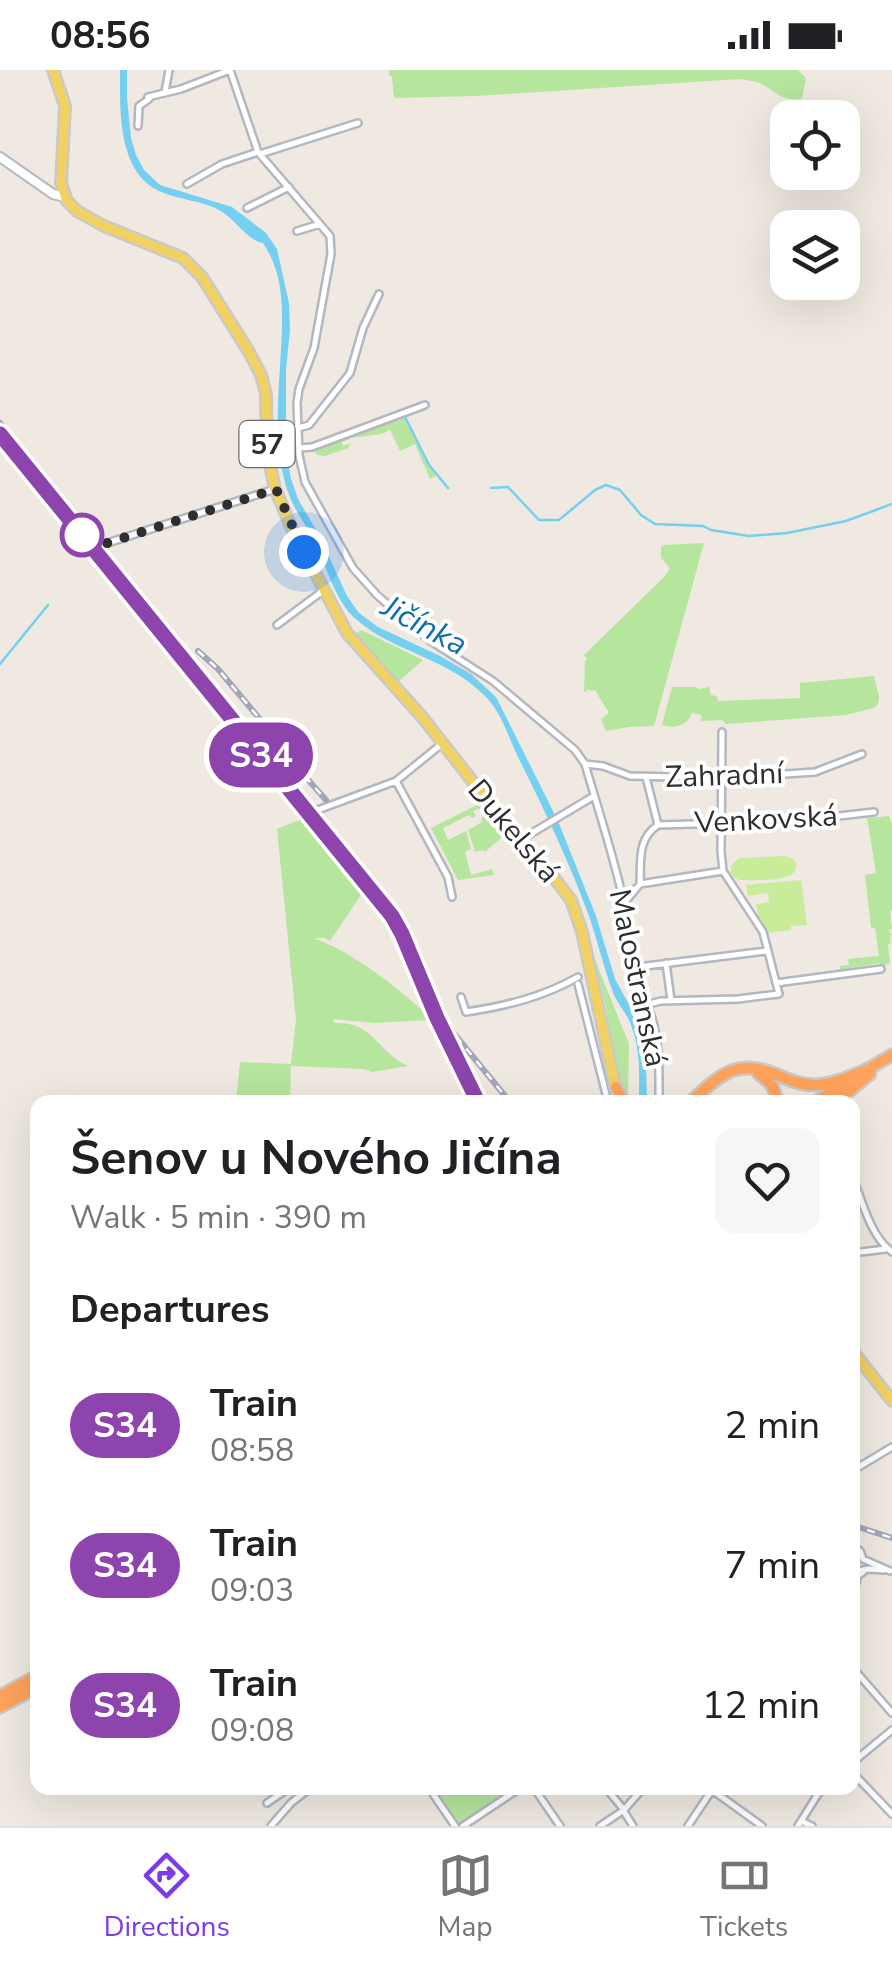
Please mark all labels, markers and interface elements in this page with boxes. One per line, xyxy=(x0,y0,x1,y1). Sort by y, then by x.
text: 08:56 xyxy=(50,10,151,61)
map controls xyxy=(770,100,860,300)
button: locate xyxy=(770,100,860,190)
button: layers xyxy=(770,210,860,300)
road number: 57 xyxy=(240,421,294,467)
unlabelled marker xyxy=(61,514,103,556)
your location xyxy=(279,527,329,577)
water label: Jičínka xyxy=(373,584,475,666)
line badge: S34 xyxy=(204,722,318,788)
text: S34 xyxy=(229,732,293,779)
street label: Zahradní xyxy=(664,753,786,798)
street label: Dukelská xyxy=(458,771,569,892)
street label: Venkovská xyxy=(692,795,839,844)
street label: Malostranská xyxy=(599,886,676,1071)
text: Šenov u Nového Jičína xyxy=(70,1125,562,1191)
button: heart xyxy=(715,1128,820,1233)
text: Walk · 5 min · 390 m xyxy=(70,1196,367,1239)
text: Departures xyxy=(70,1284,269,1335)
text: Train xyxy=(210,1378,298,1429)
text: 2 min xyxy=(725,1400,820,1451)
text: S34 xyxy=(93,1402,157,1449)
text: 08:58 xyxy=(210,1429,294,1472)
text: Train xyxy=(210,1518,298,1569)
text: 7 min xyxy=(725,1540,820,1591)
text: S34 xyxy=(93,1542,157,1589)
text: 09:03 xyxy=(210,1569,294,1612)
text: Train xyxy=(210,1658,298,1709)
text: 12 min xyxy=(702,1680,820,1731)
text: S34 xyxy=(93,1682,157,1729)
text: 09:08 xyxy=(210,1709,294,1752)
tab: Directions xyxy=(104,1848,230,1946)
tab: Map xyxy=(437,1848,493,1946)
tab: Tickets xyxy=(700,1848,788,1946)

